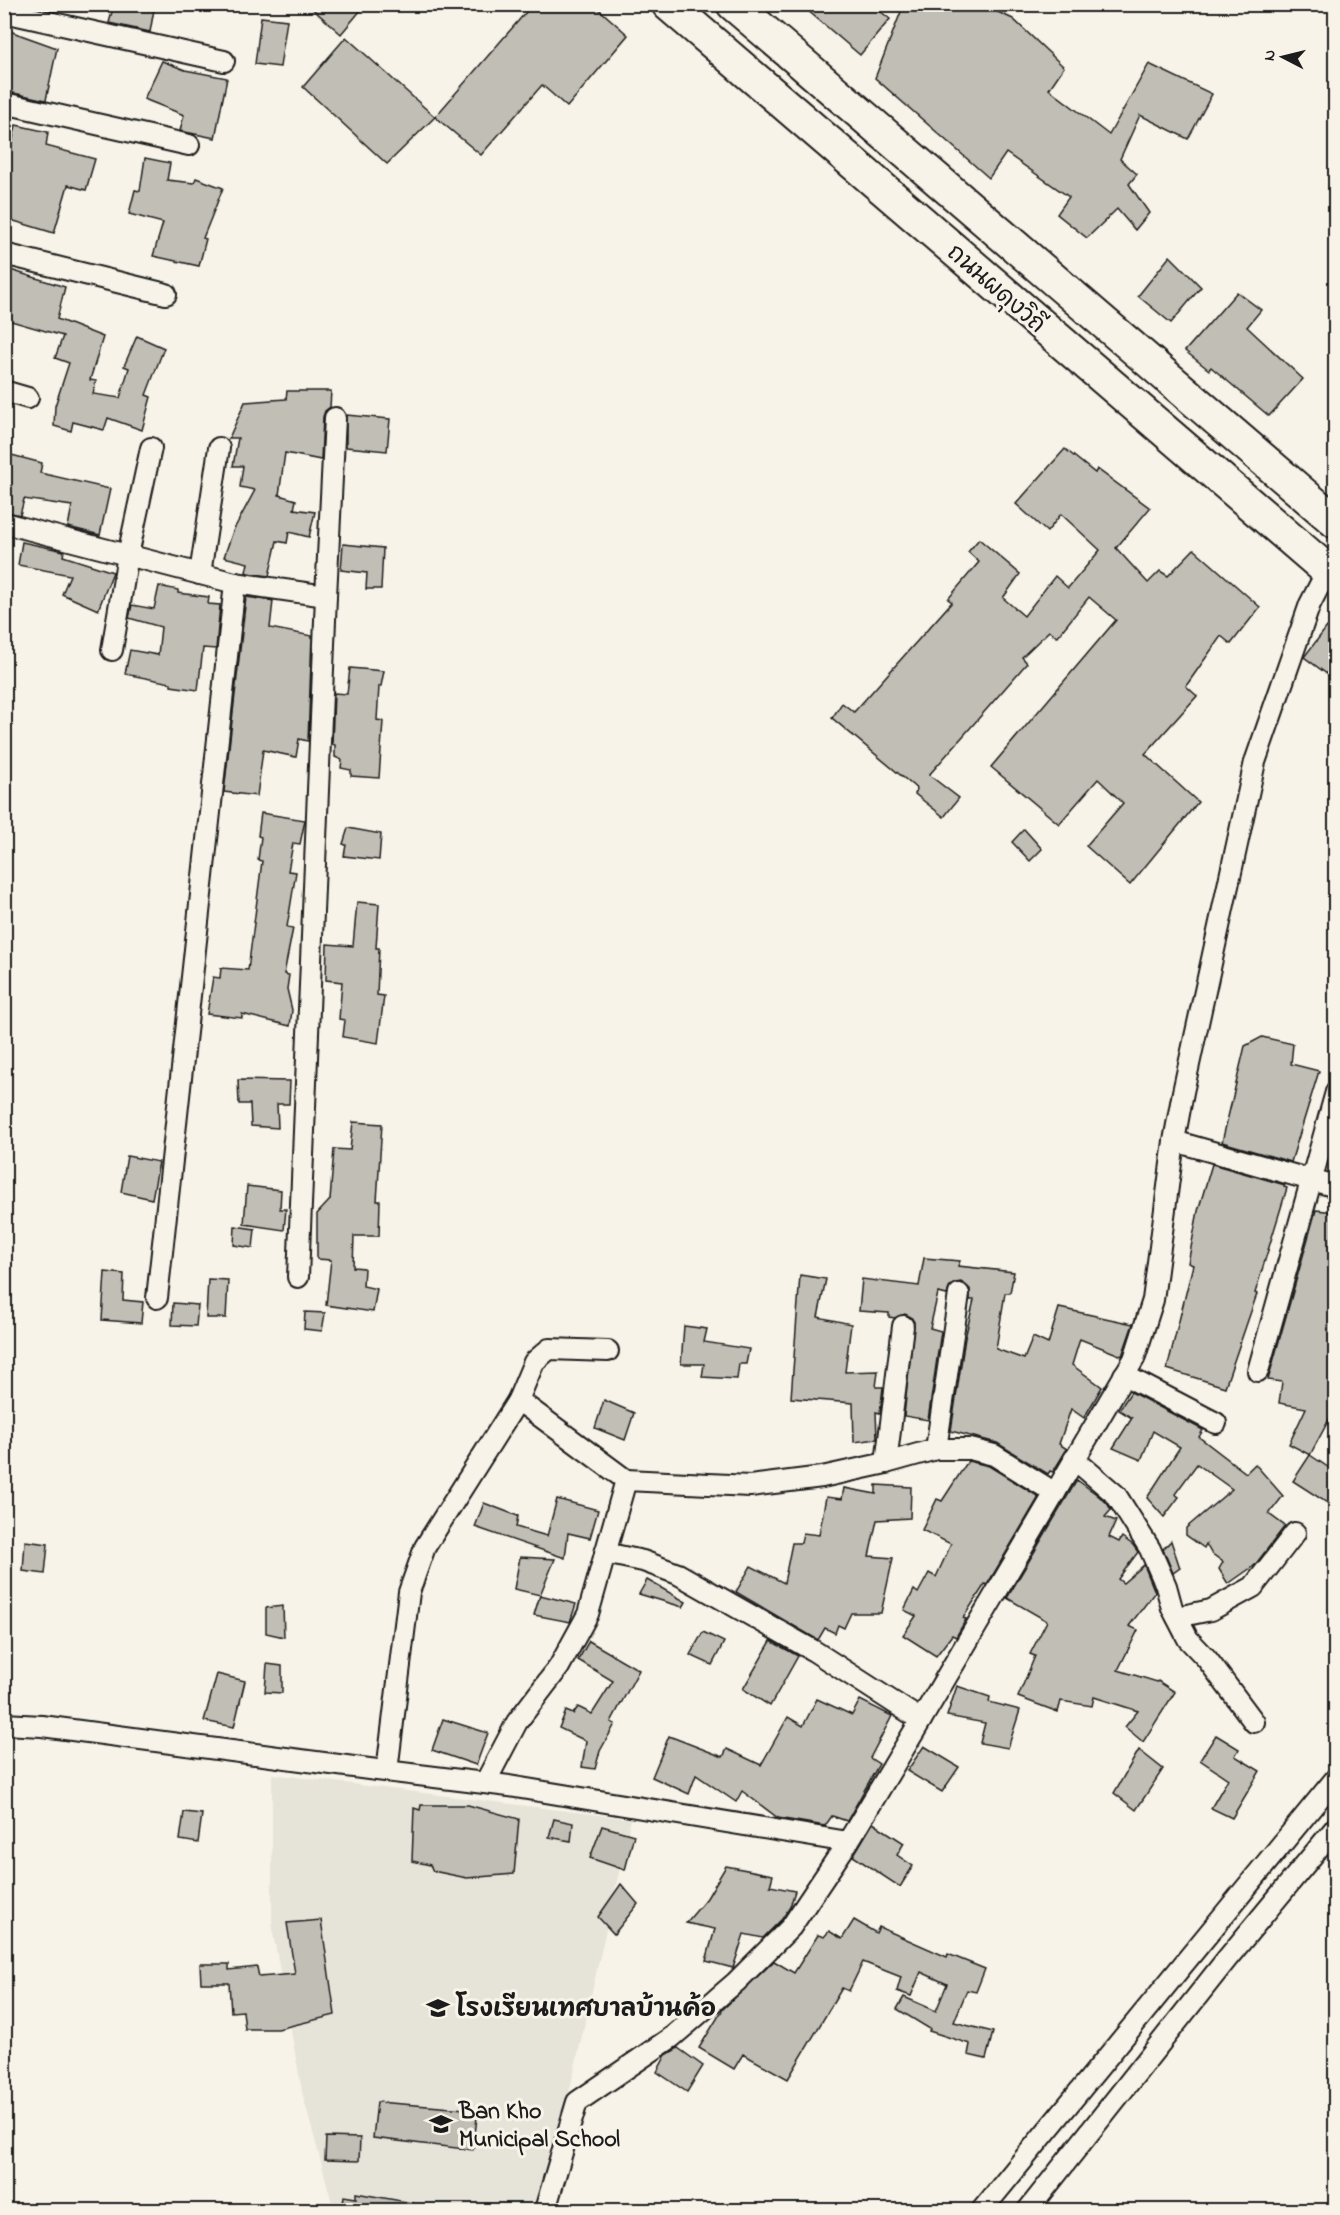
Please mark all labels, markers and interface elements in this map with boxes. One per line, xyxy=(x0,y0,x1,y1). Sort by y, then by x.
north arrow xyxy=(1253,27,1313,87)
text: N xyxy=(1258,48,1283,62)
street label: ถนนผดุงวิถี xyxy=(938,237,1053,343)
place label: โรงเรียนเทศบาลบ้านค้อ xyxy=(455,1991,716,2028)
school or university icon: โรงเรียนเทศบาลบ้านค้อ xyxy=(425,1995,451,2021)
place label: Ban Kho Municipal School xyxy=(458,2095,620,2158)
school or university icon: Ban Kho Municipal School xyxy=(428,2111,454,2137)

